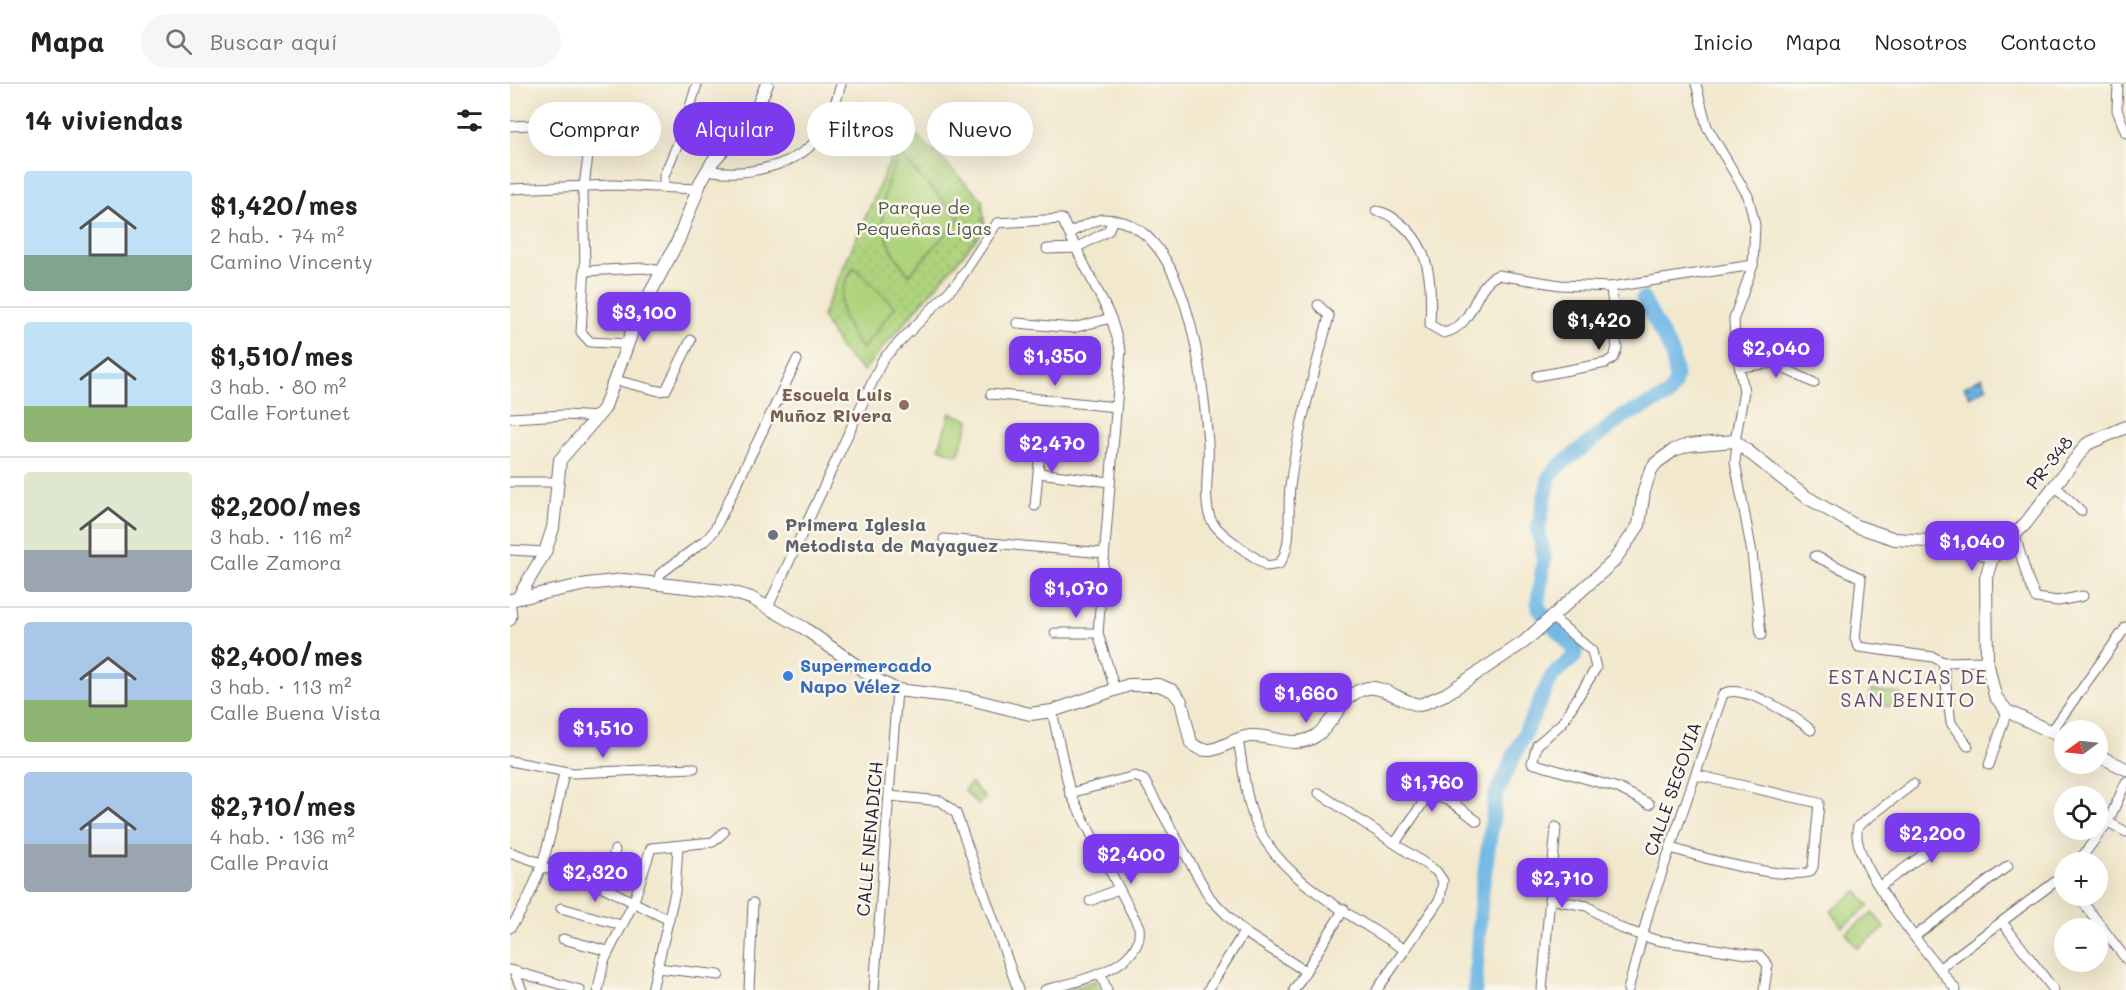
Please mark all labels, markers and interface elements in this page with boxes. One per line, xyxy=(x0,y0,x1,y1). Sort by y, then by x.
search box xyxy=(141,14,561,68)
text: Mapa xyxy=(30,23,105,59)
icon: search xyxy=(162,25,195,58)
text: Buscar aquí xyxy=(210,27,338,56)
text: Inicio xyxy=(1694,28,1753,55)
text: Mapa xyxy=(1786,28,1841,55)
text: Nosotros xyxy=(1874,28,1968,55)
text: Contacto xyxy=(2001,28,2096,55)
chip: Comprar xyxy=(528,102,661,156)
chip: Alquilar xyxy=(673,102,795,156)
chip: Filtros xyxy=(807,102,915,156)
chip: Nuevo xyxy=(927,102,1033,156)
text: 14 viviendas xyxy=(24,103,183,137)
icon: filters xyxy=(453,104,486,137)
text: $1,420/mes xyxy=(210,188,358,222)
icon: home xyxy=(72,195,144,267)
park label: Parque de Pequeñas Ligas xyxy=(856,195,992,240)
text: 2 hab. · 74 m² xyxy=(210,222,344,248)
text: Camino Vincenty xyxy=(210,248,373,274)
pin: $3,100 xyxy=(595,292,693,343)
text: $3,100 xyxy=(611,298,677,324)
pin: $1,420 xyxy=(1550,300,1648,351)
text: $1,420 xyxy=(1567,306,1631,332)
pin: $2,040 xyxy=(1727,328,1825,379)
text: $2,040 xyxy=(1742,334,1810,360)
pin: $1,350 xyxy=(1006,336,1104,387)
text: $1,510/mes xyxy=(210,339,353,373)
text: $1,350 xyxy=(1023,342,1087,368)
icon: home xyxy=(72,346,144,418)
text: 3 hab. · 80 m² xyxy=(210,373,346,399)
place label: Escuela Luis Muñoz Rivera xyxy=(770,382,892,427)
marker: Escuela Luis Muñoz Rivera xyxy=(897,398,911,412)
text: Calle Fortunet xyxy=(210,399,351,425)
pin: $2,470 xyxy=(1003,423,1101,474)
text: $2,470 xyxy=(1019,429,1085,455)
street label: PR-348 xyxy=(2020,431,2078,494)
text: $2,200/mes xyxy=(210,489,361,523)
icon: home xyxy=(72,496,144,568)
place label: Primera Iglesia Metodista de Mayaguez xyxy=(785,512,998,557)
pin: $1,040 xyxy=(1923,521,2021,572)
text: 3 hab. · 116 m² xyxy=(210,523,352,549)
text: $1,040 xyxy=(1939,527,2005,553)
marker: Primera Iglesia Metodista de Mayaguez xyxy=(766,528,780,542)
text: Calle Zamora xyxy=(210,549,342,575)
pin: $1,070 xyxy=(1027,568,1125,619)
text: $1,070 xyxy=(1044,574,1108,600)
text: $2,400/mes xyxy=(210,639,363,673)
icon: home xyxy=(72,646,144,718)
place label: Supermercado Napo Vélez xyxy=(800,653,932,698)
district label: ESTANCIAS DE SAN BENITO xyxy=(1828,663,1988,712)
marker: Supermercado Napo Vélez xyxy=(781,669,795,683)
text: 3 hab. · 113 m² xyxy=(210,673,352,699)
pin: $1,660 xyxy=(1257,673,1355,724)
text: $1,660 xyxy=(1274,679,1338,705)
text: Calle Buena Vista xyxy=(210,699,381,725)
pin: $1,510 xyxy=(554,708,652,759)
text: $1,510 xyxy=(573,714,633,740)
street label: CALLE SEGOVIA xyxy=(1638,718,1706,859)
north arrow xyxy=(2054,720,2108,774)
map controls xyxy=(2054,720,2108,972)
street label: CALLE NENADICH xyxy=(850,760,888,917)
pin: $1,760 xyxy=(1383,762,1481,813)
text: $1,760 xyxy=(1400,768,1464,794)
button: locate xyxy=(2054,786,2108,840)
text: $2,710/mes xyxy=(210,789,356,823)
icon: home xyxy=(72,796,144,868)
pin: $2,200 xyxy=(1883,813,1981,864)
text: $2,200 xyxy=(1899,819,1965,845)
text: 4 hab. · 136 m² xyxy=(210,823,355,849)
pin: $2,400 xyxy=(1082,834,1180,885)
text: $2,400 xyxy=(1097,840,1165,866)
text: Calle Pravia xyxy=(210,849,329,875)
pin: $2,320 xyxy=(546,852,644,903)
button: + xyxy=(2054,852,2108,906)
text: $2,320 xyxy=(562,858,628,884)
pin: $2,710 xyxy=(1513,858,1611,909)
text: $2,710 xyxy=(1531,864,1593,890)
button: − xyxy=(2054,918,2108,972)

